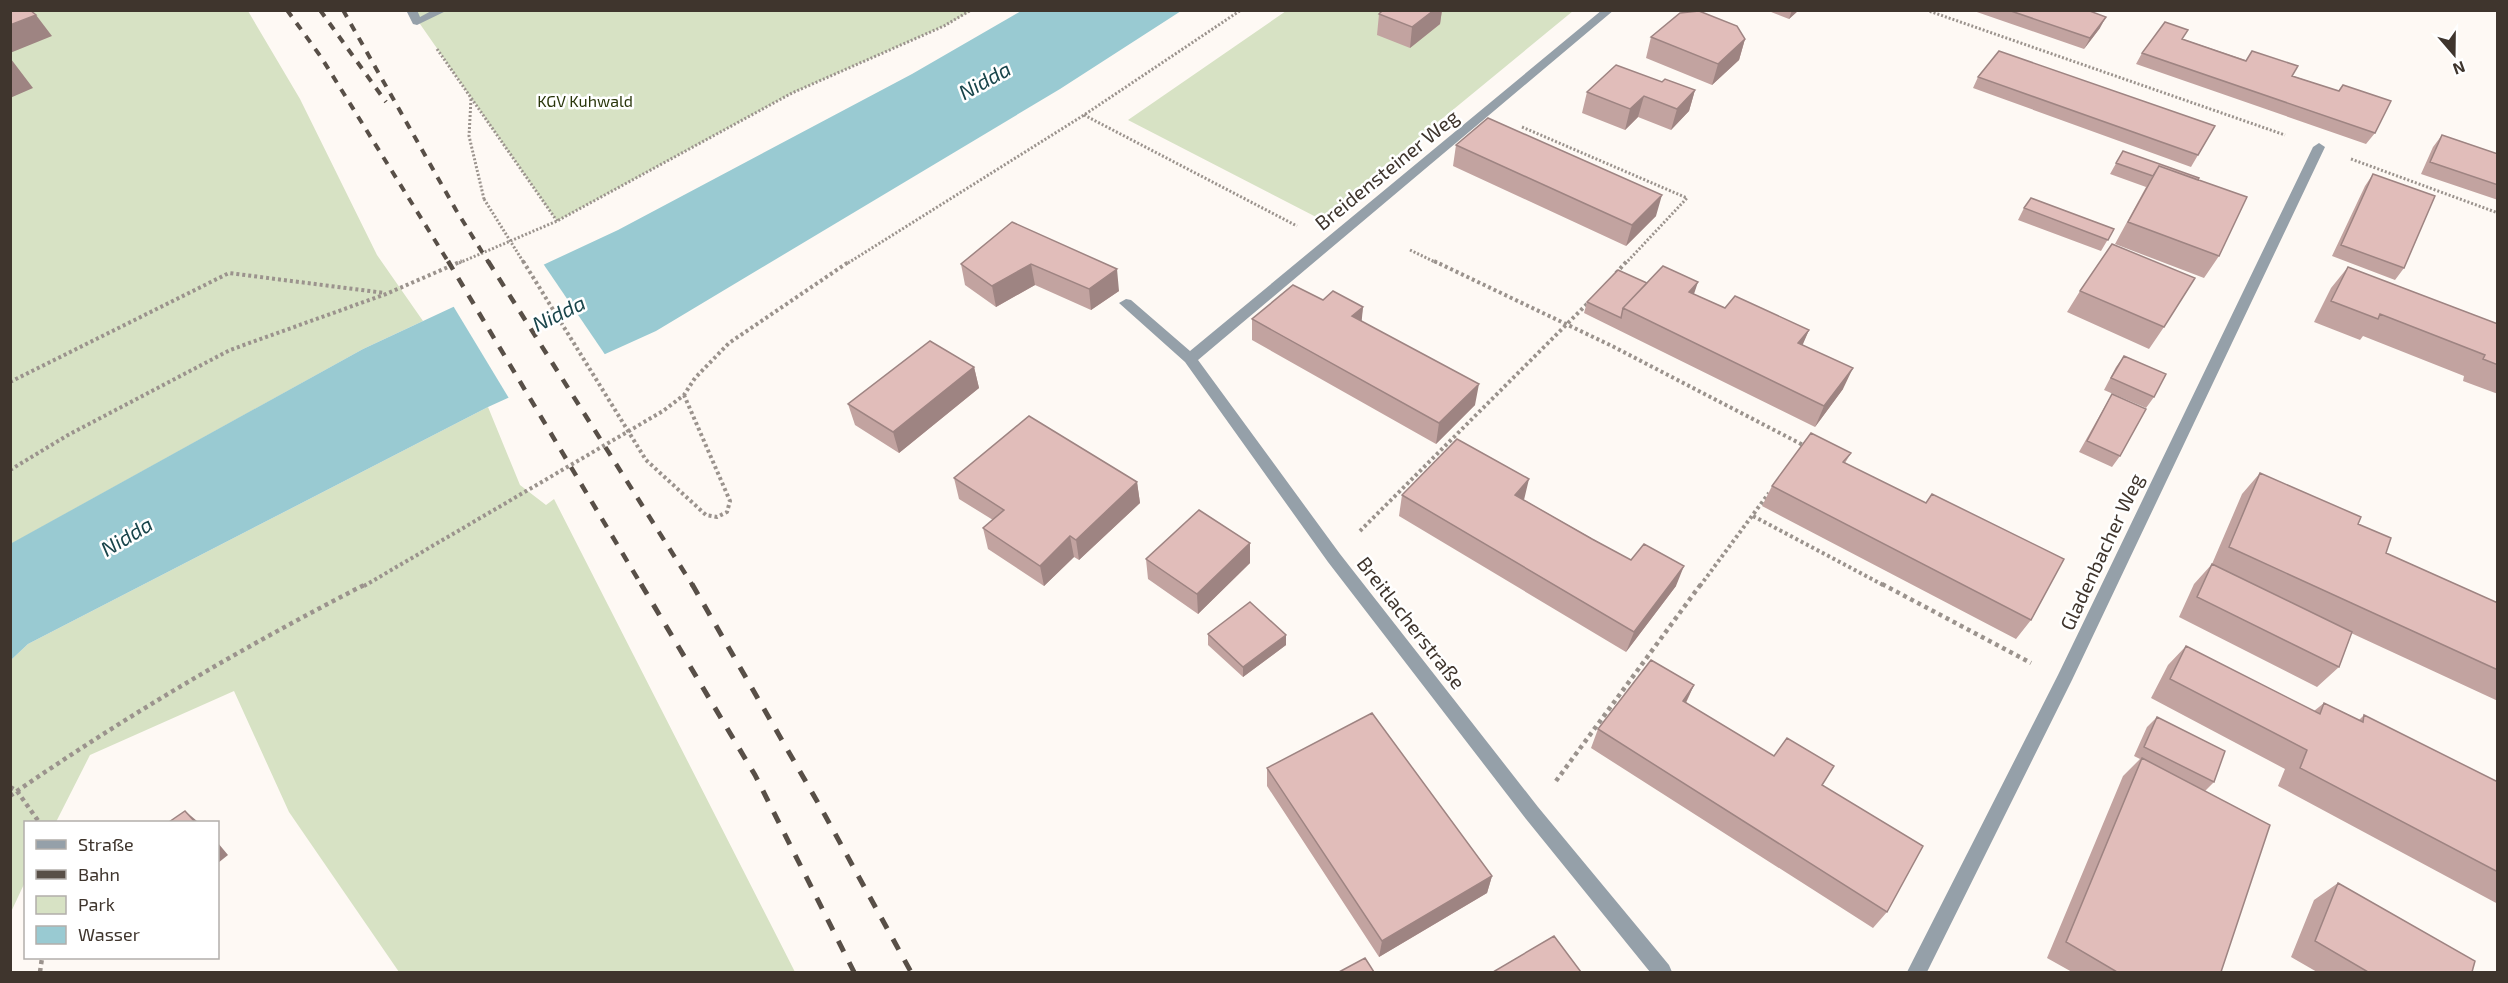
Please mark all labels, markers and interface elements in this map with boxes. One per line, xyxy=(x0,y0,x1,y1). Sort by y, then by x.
north arrow xyxy=(2424,24,2484,84)
water label: Nidda xyxy=(954,55,1015,104)
text: N xyxy=(2451,58,2468,79)
park label: KGV Kuhwald xyxy=(537,91,633,110)
street label: Breidensteiner Weg xyxy=(1310,104,1463,235)
water label: Nidda xyxy=(528,289,589,336)
street label: Gladenbacher Weg xyxy=(2054,469,2148,634)
water label: Nidda xyxy=(96,511,157,561)
street label: Breitlacherstraße xyxy=(1353,551,1471,693)
legend xyxy=(24,821,219,959)
text: Straße xyxy=(78,833,134,855)
text: Bahn xyxy=(78,863,120,885)
text: Park xyxy=(78,893,115,915)
text: Wasser xyxy=(78,923,140,945)

